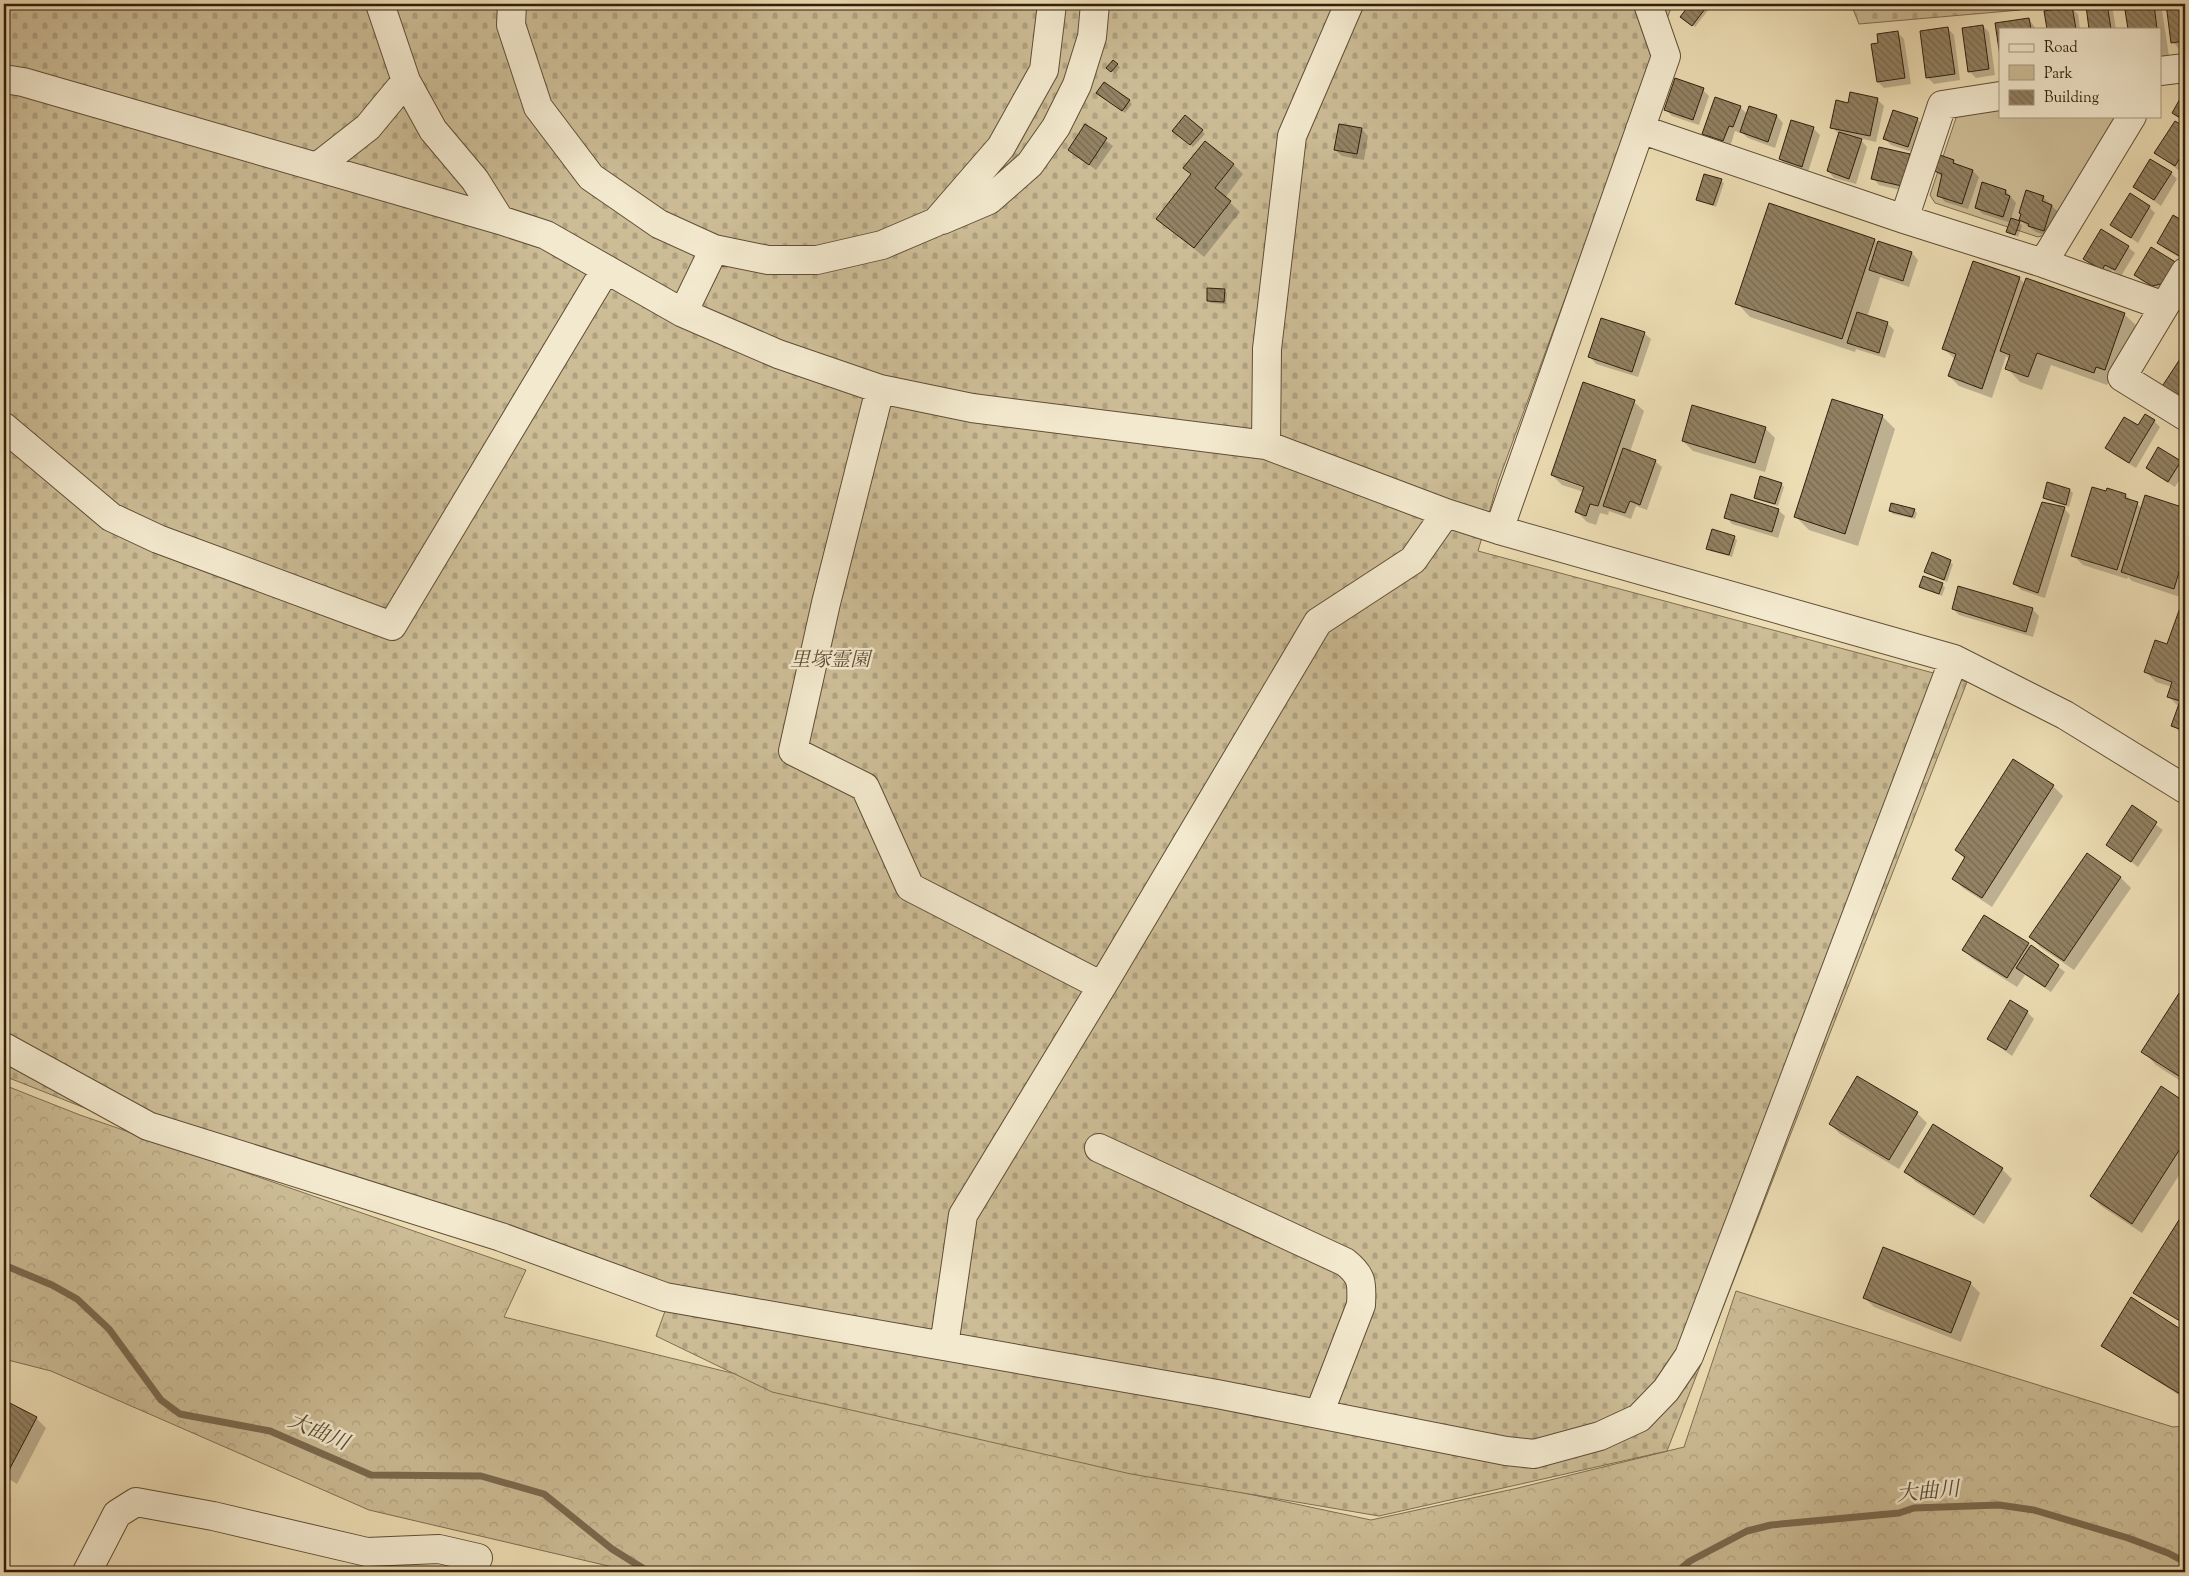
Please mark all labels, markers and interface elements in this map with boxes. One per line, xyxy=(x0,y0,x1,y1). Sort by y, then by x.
legend xyxy=(1999,28,2162,118)
text: Road xyxy=(2044,38,2078,59)
text: Park xyxy=(2044,64,2073,85)
text: Building xyxy=(2044,88,2099,109)
park label: 里塚霊園 xyxy=(790,647,873,676)
water label: 大曲川 xyxy=(283,1407,355,1460)
water label: 大曲川 xyxy=(1895,1475,1963,1511)

